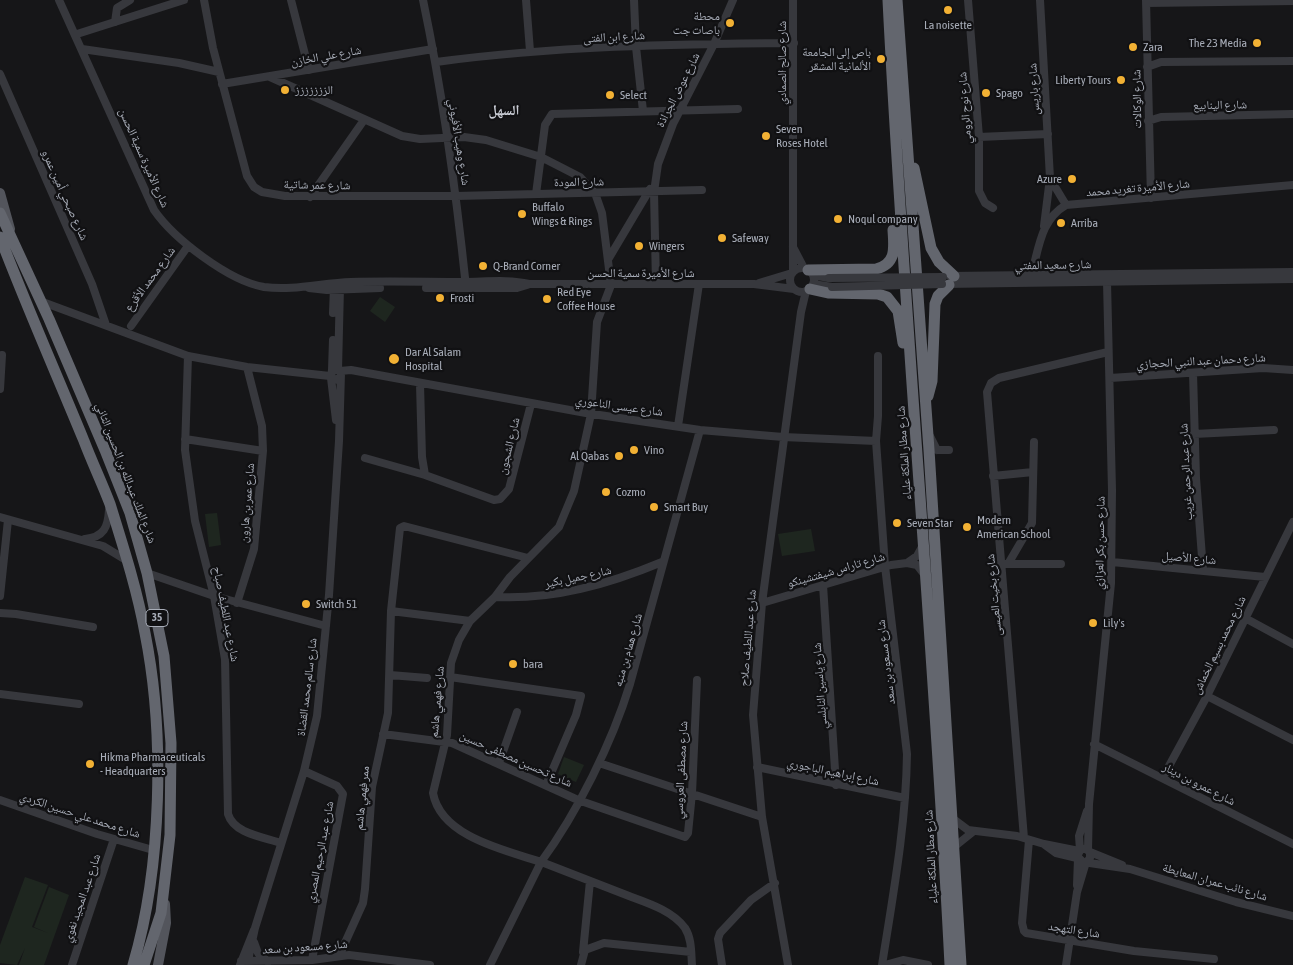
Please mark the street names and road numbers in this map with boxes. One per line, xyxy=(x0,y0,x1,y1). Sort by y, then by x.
street label: شارع صالح الصمادي xyxy=(775,21,789,105)
street label: شارع ابن الفتى xyxy=(583,28,645,46)
street label: شارع علي الخازن xyxy=(290,43,362,69)
street label: شارع عوض الجراذة xyxy=(653,50,703,130)
street label: شارع باريس xyxy=(1025,63,1043,115)
street label: شارع الوكالات xyxy=(1129,69,1145,129)
street label: شارع نوح الرومي xyxy=(955,71,975,145)
street label: شارع الينابيع xyxy=(1193,97,1247,113)
street label: شارع وهيب الأفيوني xyxy=(445,98,473,186)
street label: شارع الأميرة سمية الحسن xyxy=(116,106,172,210)
street label: شارع صبحي أمين عمرو xyxy=(38,147,92,243)
street label: شارع المودة xyxy=(554,174,604,190)
street label: شارع الأميرة تغريد محمد xyxy=(1085,176,1191,200)
street label: شارع عمر شاتية xyxy=(284,177,350,193)
street label: شارع محمد الأقرع xyxy=(122,244,178,314)
street label: شارع سعيد المفتي xyxy=(1015,257,1091,273)
street label: شارع الأميرة سمية الحسن xyxy=(587,266,695,280)
street label: شارع دحمان عبد النبي الحجازي xyxy=(1136,350,1266,372)
street label: شارع عيسى الناعوري xyxy=(574,393,664,419)
street label: شارع الملك عبدالله بن الحسين الثاني xyxy=(92,401,160,545)
street label: شارع مطار الملكة علياء xyxy=(894,405,914,501)
street label: شارع الشجون xyxy=(495,416,523,476)
street label: شارع عبد الرحمن غريب xyxy=(1176,423,1196,521)
street label: شارع عمر بن هارون xyxy=(236,462,258,544)
street label: شارع حسن بكر العزازي xyxy=(1092,496,1108,590)
street label: شارع الأصيل xyxy=(1161,548,1217,568)
street label: شارع تاراس شيفتشينكو xyxy=(785,549,887,591)
street label: شارع بخيت العيسى xyxy=(983,553,1005,637)
street label: شارع جميل بكير xyxy=(543,563,613,591)
street label: شارع عبد اللطيف صباح xyxy=(210,565,242,663)
street label: شارع عبد اللطيف صلاح xyxy=(737,589,759,687)
street label: شارع محمد بسيم الخماش xyxy=(1189,594,1249,696)
road number: 35 xyxy=(146,610,168,626)
street label: شارع همام بن منبه xyxy=(611,612,645,688)
street label: شارع مسعود بن سعد xyxy=(874,619,898,705)
street label: شارع سالم محمد القضاة xyxy=(294,637,320,737)
street label: شارع ياسين النابلسي xyxy=(810,642,830,730)
street label: شارع فهمي هاشم xyxy=(427,665,447,739)
street label: شارع مصطفى العروسي xyxy=(671,721,691,819)
street label: شارع تحسين مصطفى حسين xyxy=(458,728,574,790)
street label: شارع إبراهيم الباجوري xyxy=(786,755,880,789)
street label: شارع عمرو بن دينار xyxy=(1160,759,1238,809)
street label: ممر فهمي هاشم xyxy=(351,765,373,831)
street label: شارع محمد علي حسين الكردي xyxy=(18,789,142,841)
street label: شارع عبد الرحيم المصري xyxy=(303,800,337,904)
street label: شارع مطار الملكة علياء xyxy=(921,810,941,904)
street label: شارع عبد المجيد نغوي xyxy=(60,852,104,944)
street label: شارع نائب عمران المعايطة xyxy=(1161,860,1269,904)
street label: شارع التهجد xyxy=(1047,919,1101,941)
street label: شارع مسعود بن سعد xyxy=(262,937,348,957)

